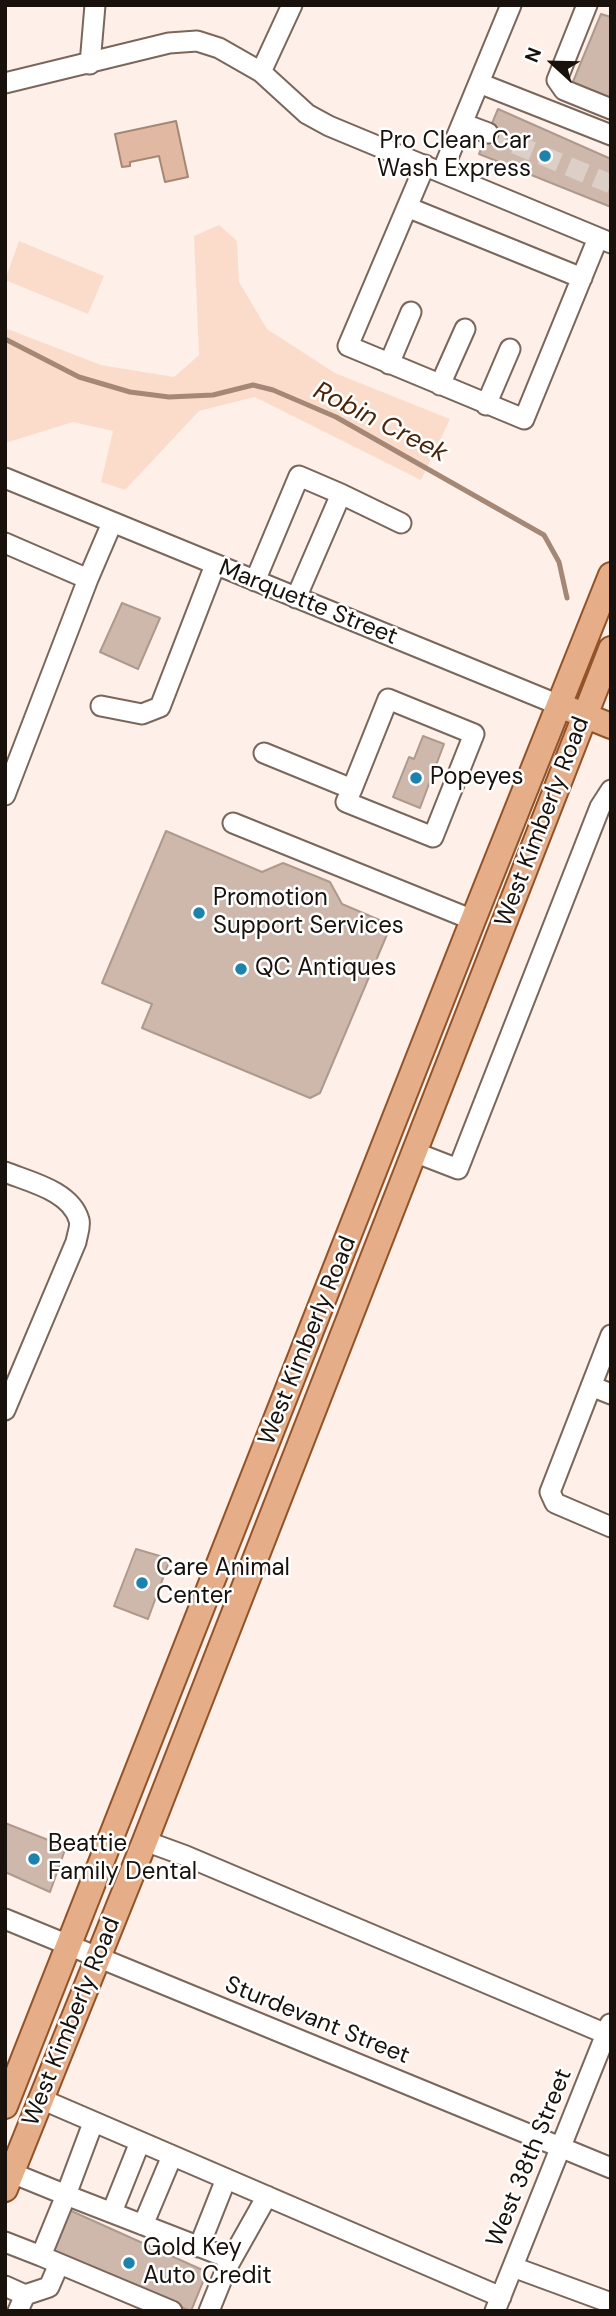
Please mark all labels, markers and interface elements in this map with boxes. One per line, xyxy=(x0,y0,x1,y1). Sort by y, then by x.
north arrow xyxy=(518,28,588,98)
text: N xyxy=(519,44,547,66)
place label: Pro Clean Car Wash Express xyxy=(377,128,531,184)
marker: Pro Clean Car Wash Express xyxy=(537,148,553,164)
water label: Robin Creek xyxy=(308,376,452,470)
street label: Marquette Street xyxy=(214,554,402,652)
street label: West Kimberly Road xyxy=(490,713,596,931)
place label: Popeyes xyxy=(430,764,524,792)
marker: Popeyes xyxy=(408,770,424,786)
place label: Promotion Support Services xyxy=(213,885,404,941)
marker: Promotion Support Services xyxy=(191,905,207,921)
place label: QC Antiques xyxy=(255,955,397,983)
marker: QC Antiques xyxy=(233,961,249,977)
street label: West Kimberly Road xyxy=(253,1232,363,1450)
place label: Care Animal Center xyxy=(156,1555,290,1611)
marker: Care Animal Center xyxy=(134,1575,150,1591)
place label: Beattie Family Dental xyxy=(48,1831,197,1887)
marker: Beattie Family Dental xyxy=(26,1851,42,1867)
street label: West Kimberly Road xyxy=(17,1913,127,2131)
street label: Sturdevant Street xyxy=(221,1971,413,2071)
street label: West 38th Street xyxy=(481,2065,579,2251)
place label: Gold Key Auto Credit xyxy=(143,2235,272,2291)
marker: Gold Key Auto Credit xyxy=(121,2255,137,2271)

